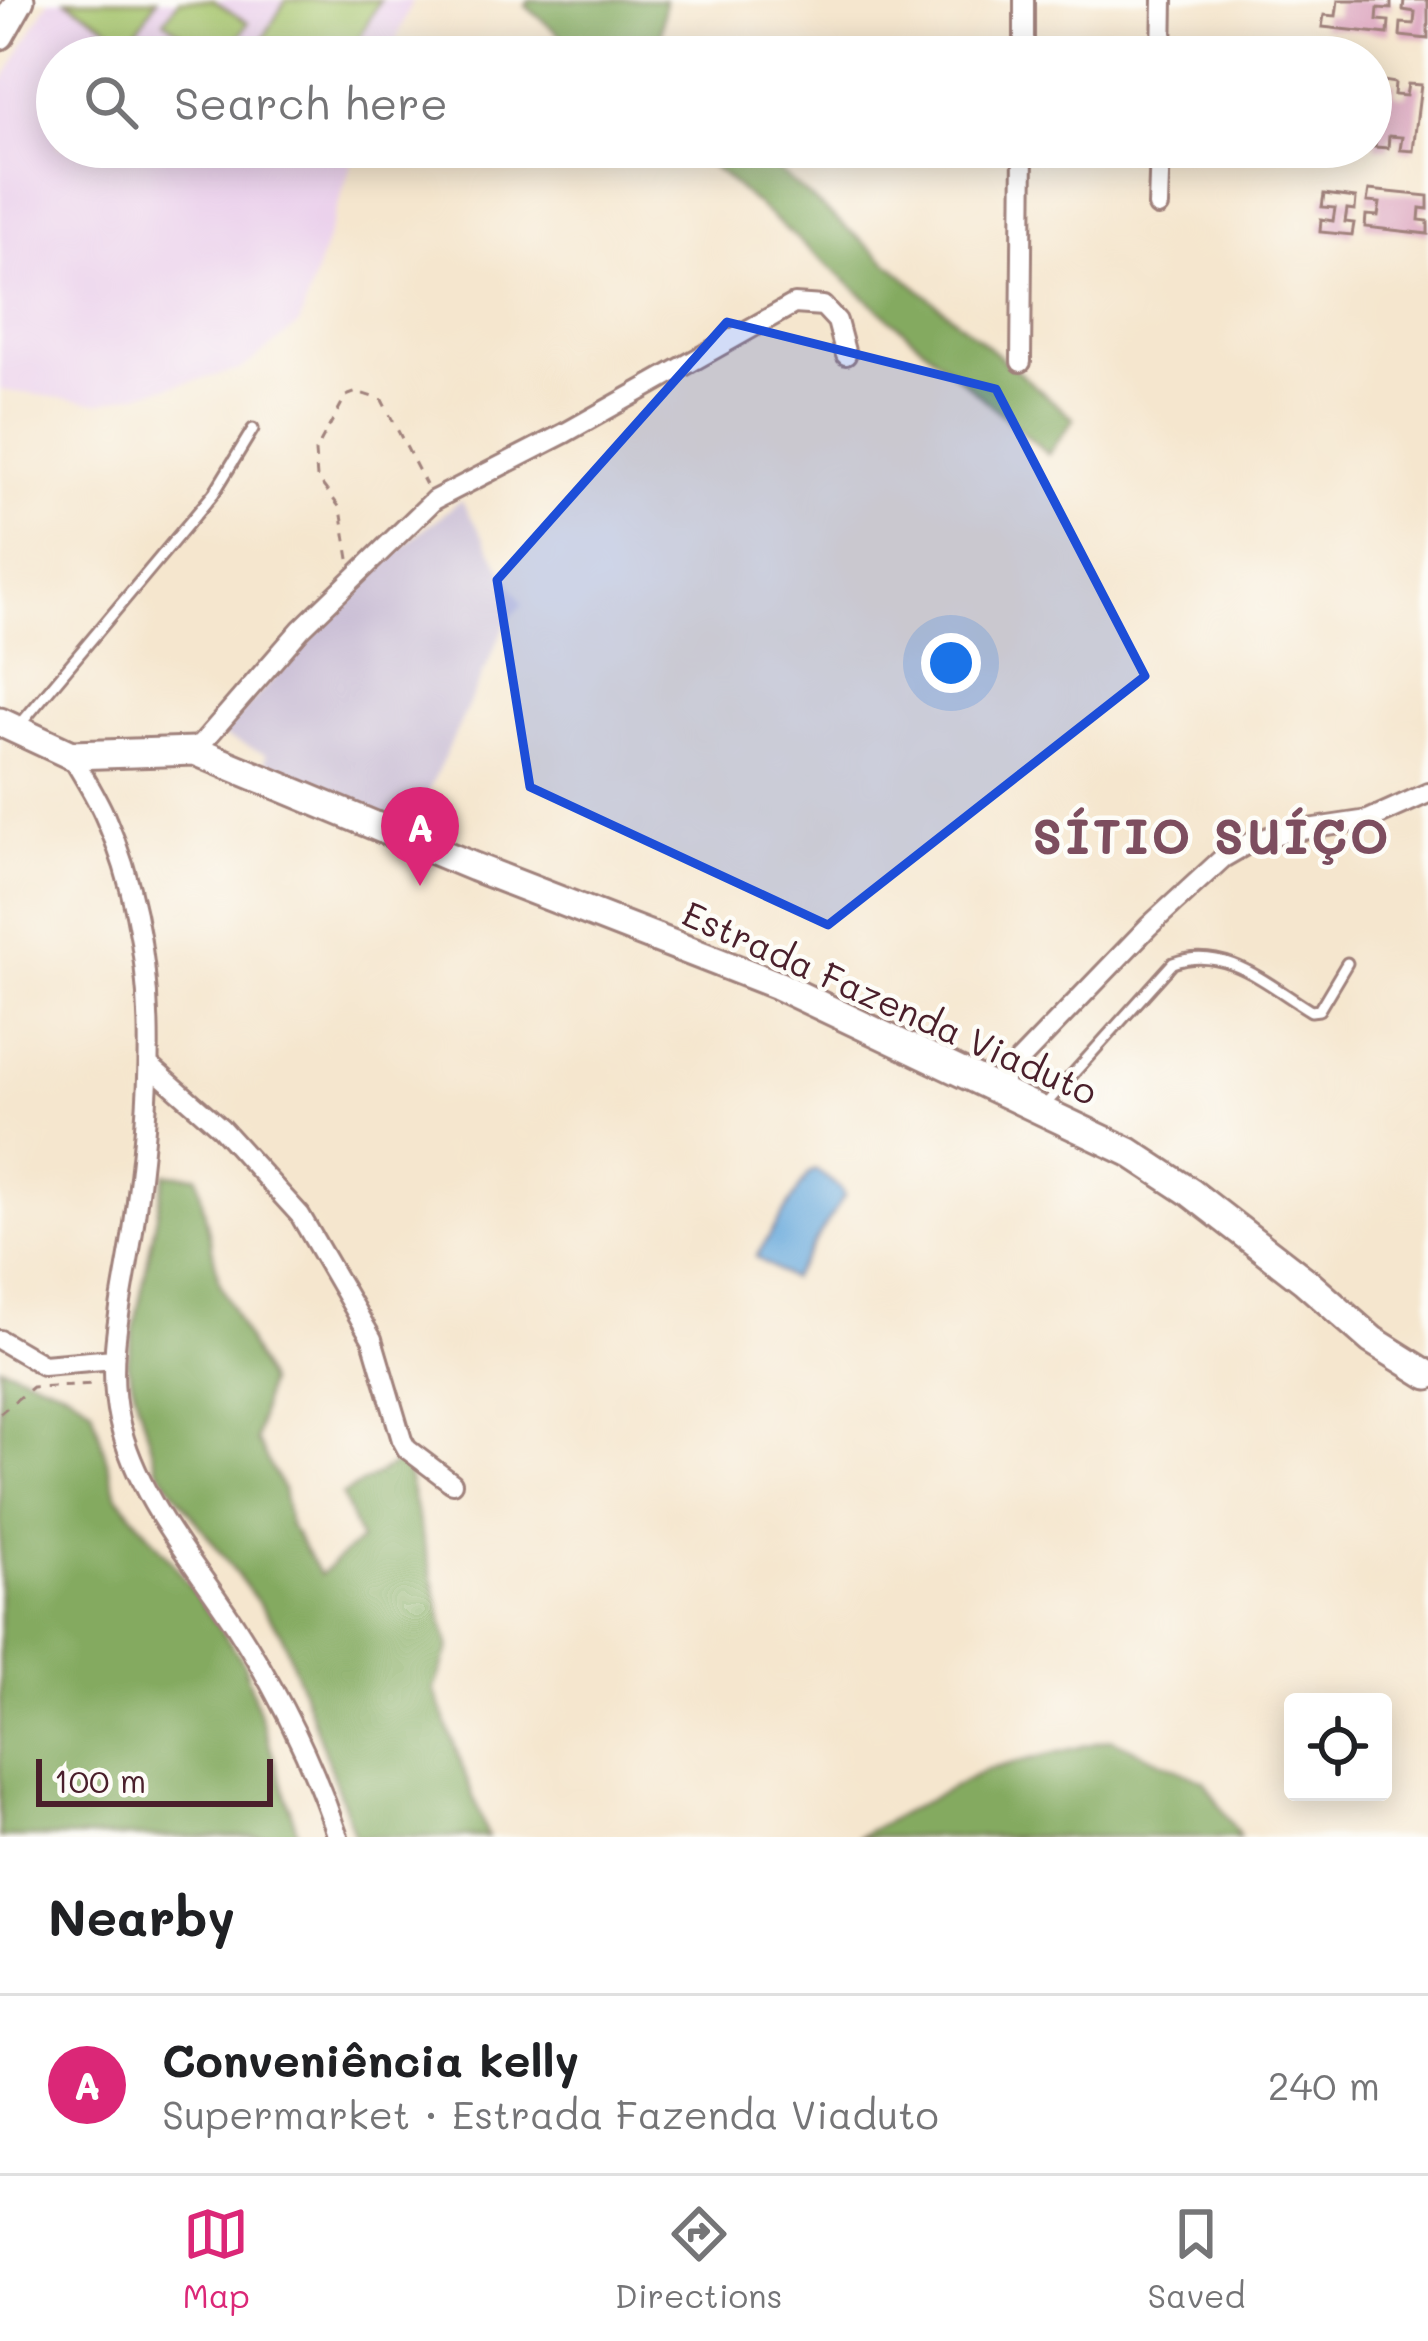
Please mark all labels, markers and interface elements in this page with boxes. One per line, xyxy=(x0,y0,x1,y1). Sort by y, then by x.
search box xyxy=(36,36,1392,168)
icon: search xyxy=(78,69,144,135)
text: Search here xyxy=(174,73,448,131)
your location xyxy=(921,633,981,693)
pin: A xyxy=(381,787,459,886)
district label: SÍTIO SUÍÇO xyxy=(1032,804,1392,866)
street label: Estrada Fazenda Viaduto xyxy=(676,889,1105,1114)
map controls xyxy=(1284,1693,1392,1801)
button: locate xyxy=(1284,1693,1392,1801)
scale bar xyxy=(36,1753,273,1806)
text: 100 m xyxy=(54,1758,146,1801)
text: Nearby xyxy=(48,1882,235,1949)
text: Conveniência kelly xyxy=(162,2030,579,2088)
text: A xyxy=(73,2059,101,2110)
text: 240 m xyxy=(1268,2059,1380,2110)
text: Supermarket · Estrada Fazenda Viaduto xyxy=(162,2088,939,2139)
tab: Map xyxy=(183,2201,250,2316)
tab: Directions xyxy=(615,2201,782,2316)
tab: Saved xyxy=(1148,2201,1245,2316)

